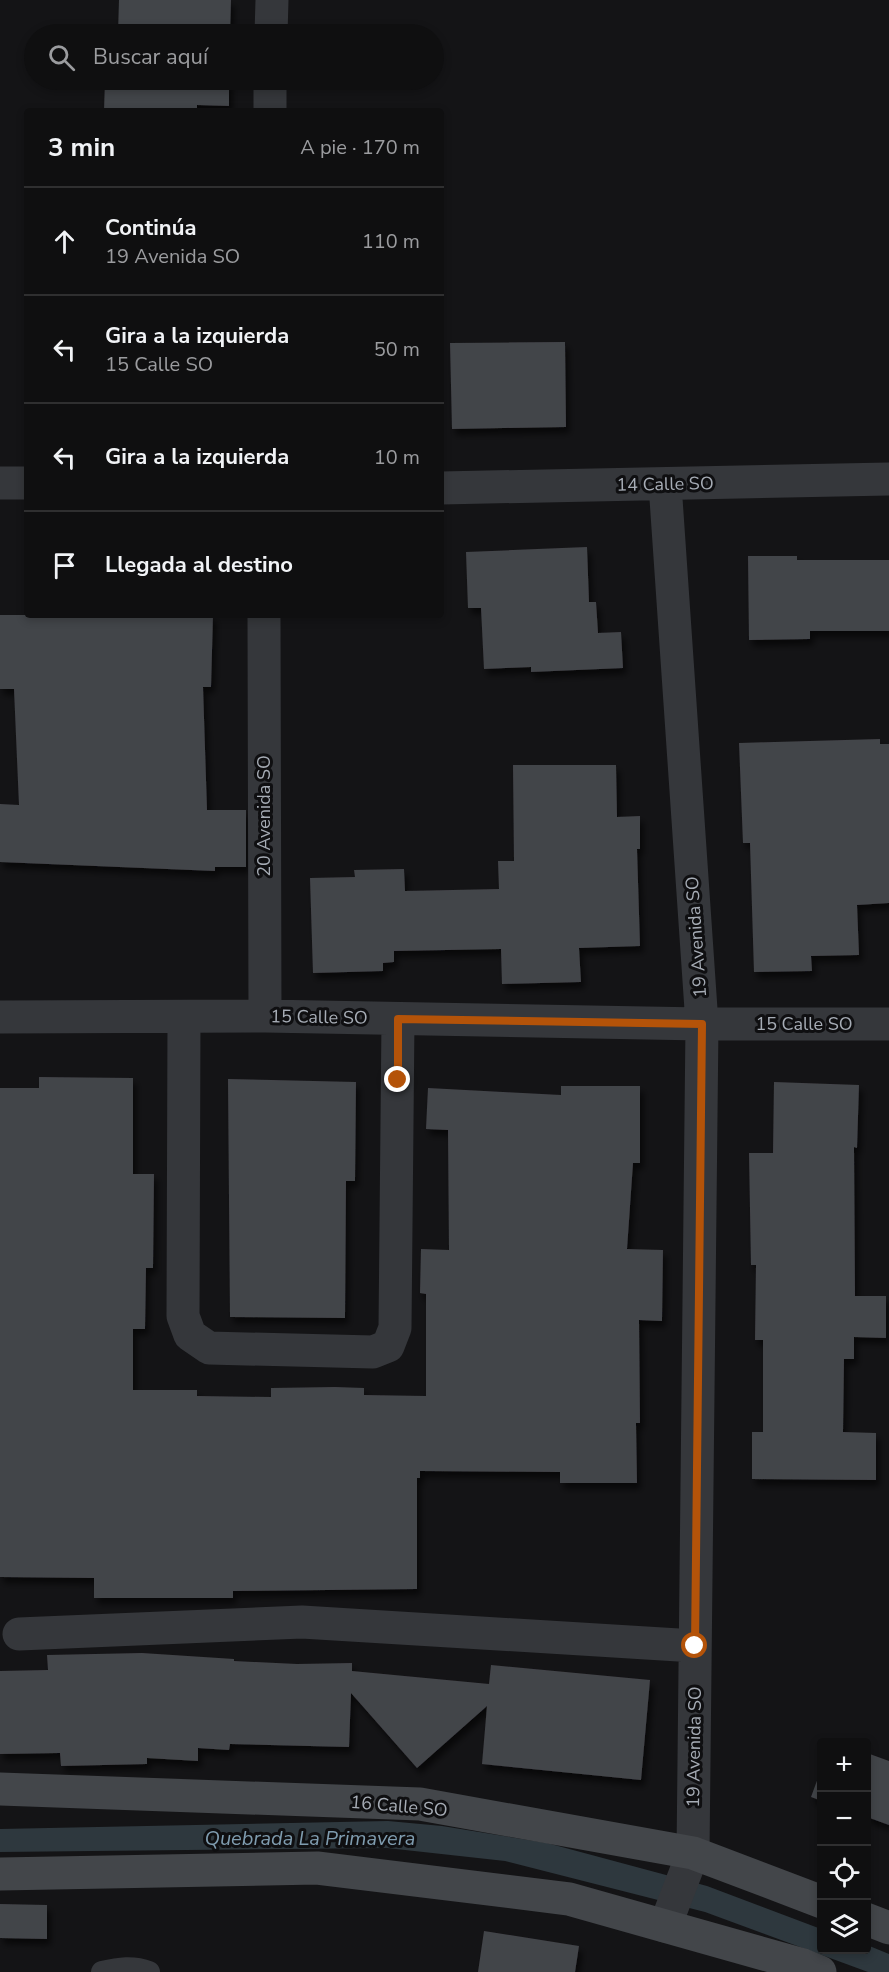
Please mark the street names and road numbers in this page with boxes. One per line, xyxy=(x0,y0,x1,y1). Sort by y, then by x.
street label: 14 Calle SO xyxy=(616,471,714,497)
street label: 20 Avenida SO xyxy=(252,755,276,877)
street label: 19 Avenida SO xyxy=(680,876,712,998)
street label: 15 Calle SO xyxy=(270,1004,368,1030)
street label: 15 Calle SO xyxy=(755,1012,853,1036)
street label: 19 Avenida SO xyxy=(681,1686,707,1808)
street label: 16 Calle SO xyxy=(350,1790,448,1822)

